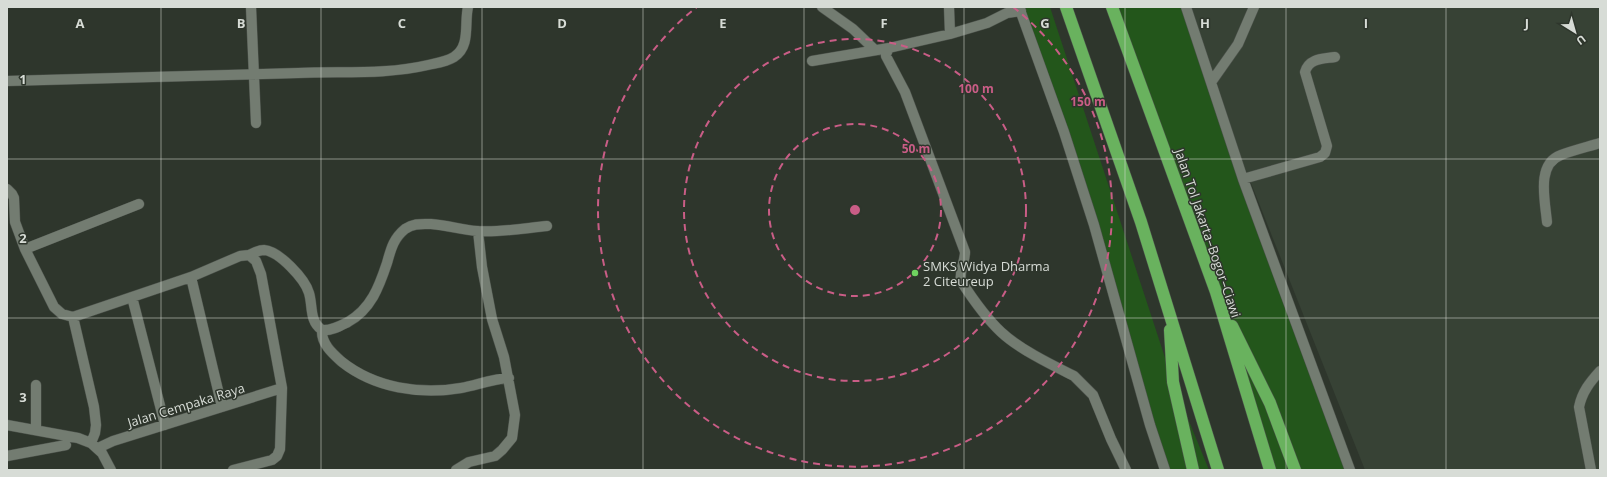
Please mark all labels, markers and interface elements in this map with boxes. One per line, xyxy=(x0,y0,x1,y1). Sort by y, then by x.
north arrow xyxy=(1555,12,1595,52)
text: A xyxy=(76,14,85,32)
text: B xyxy=(237,14,246,32)
text: C xyxy=(398,14,406,32)
text: D xyxy=(557,14,567,32)
text: E xyxy=(719,14,727,32)
text: F xyxy=(880,14,888,32)
text: G xyxy=(1040,14,1050,32)
text: H xyxy=(1200,14,1210,32)
text: I xyxy=(1364,14,1368,32)
text: J xyxy=(1524,14,1529,32)
text: U xyxy=(1573,32,1589,49)
text: 1 xyxy=(19,70,27,88)
text: 100 m xyxy=(958,80,994,97)
text: 150 m xyxy=(1070,93,1106,110)
text: 50 m xyxy=(902,140,930,157)
street label: Jalan Tol Jakarta–Bogor–Ciawi xyxy=(1170,144,1245,320)
centre of rings xyxy=(848,203,862,217)
text: 2 xyxy=(19,229,27,247)
place label: SMKS Widya Dharma 2 Citeureup xyxy=(923,257,1050,290)
marker: SMKS Widya Dharma 2 Citeureup xyxy=(910,268,920,278)
street label: Jalan Cempaka Raya xyxy=(123,379,247,432)
text: 3 xyxy=(19,388,27,406)

